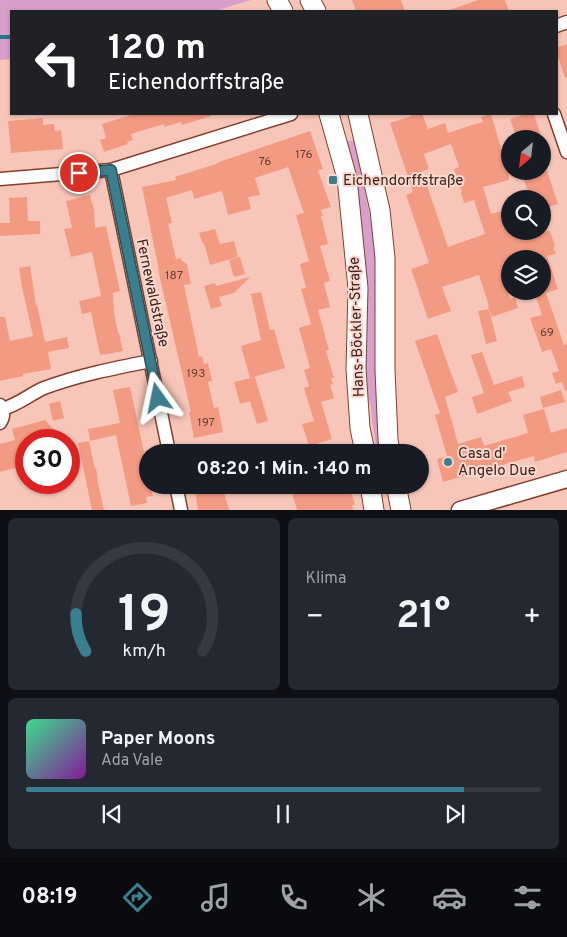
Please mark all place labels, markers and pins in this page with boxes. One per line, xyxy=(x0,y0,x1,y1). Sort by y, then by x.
pin xyxy=(58,152,100,194)
place label: Eichendorffstraße xyxy=(343,172,463,191)
marker: Eichendorffstraße xyxy=(327,174,339,186)
place label: Casa d' Angelo Due xyxy=(458,445,536,481)
marker: Casa d' Angelo Due xyxy=(442,456,454,468)

